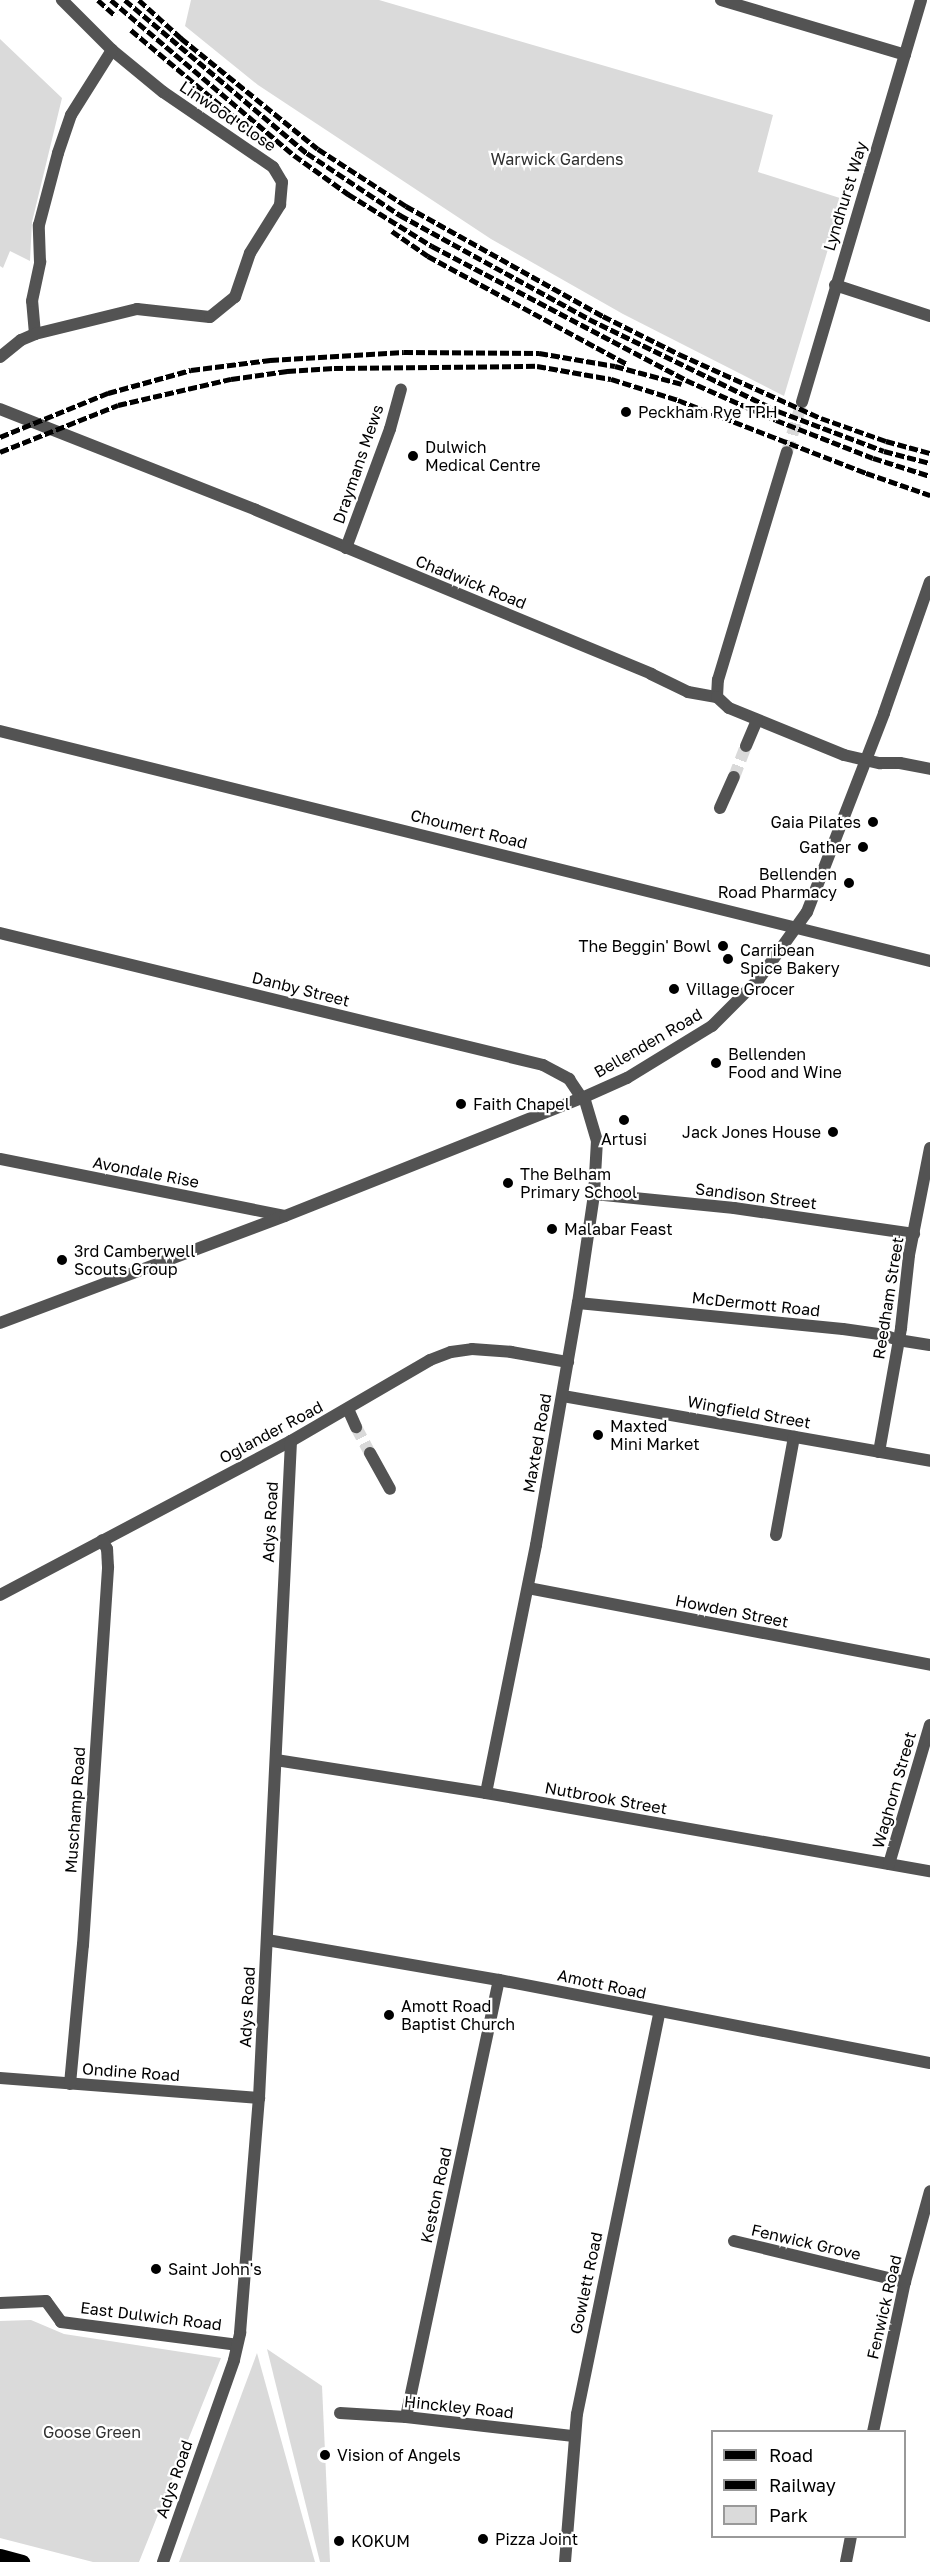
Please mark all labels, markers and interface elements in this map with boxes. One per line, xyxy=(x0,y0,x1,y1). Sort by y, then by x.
street label: Linwood Close xyxy=(176,77,280,155)
street label: Lyndhurst Way xyxy=(819,139,871,253)
park label: Warwick Gardens xyxy=(490,149,624,169)
street label: Draymans Mews xyxy=(329,402,387,526)
place label: Peckham Rye TPH xyxy=(638,402,778,422)
marker: Peckham Rye TPH xyxy=(619,405,633,419)
place label: Dulwich Medical Centre xyxy=(425,437,541,475)
marker: Dulwich Medical Centre xyxy=(406,449,420,463)
street label: Chadwick Road xyxy=(413,551,529,613)
street label: Choumert Road xyxy=(409,805,529,853)
place label: Gaia Pilates xyxy=(770,812,861,832)
marker: Gaia Pilates xyxy=(866,815,880,829)
place label: Gather xyxy=(799,837,851,857)
marker: Gather xyxy=(856,840,870,854)
place label: Bellenden Road Pharmacy xyxy=(718,864,837,902)
marker: Bellenden Road Pharmacy xyxy=(842,876,856,890)
place label: The Beggin' Bowl xyxy=(579,936,711,956)
marker: The Beggin' Bowl xyxy=(716,939,730,953)
place label: Carribean Spice Bakery xyxy=(740,940,840,978)
marker: Carribean Spice Bakery xyxy=(721,952,735,966)
street label: Danby Street xyxy=(250,968,352,1010)
place label: Village Grocer xyxy=(686,979,795,999)
marker: Village Grocer xyxy=(667,982,681,996)
street label: Bellenden Road xyxy=(591,1004,705,1082)
place label: Bellenden Food and Wine xyxy=(728,1044,842,1082)
marker: Bellenden Food and Wine xyxy=(709,1056,723,1070)
place label: Faith Chapel xyxy=(473,1094,570,1114)
marker: Faith Chapel xyxy=(454,1097,468,1111)
marker: Artusi xyxy=(617,1113,631,1127)
place label: Jack Jones House xyxy=(682,1122,821,1142)
marker: Jack Jones House xyxy=(826,1125,840,1139)
place label: Artusi xyxy=(601,1129,647,1149)
street label: Avondale Rise xyxy=(91,1152,201,1192)
place label: The Belham Primary School xyxy=(520,1164,637,1202)
marker: The Belham Primary School xyxy=(501,1176,515,1190)
street label: Sandison Street xyxy=(694,1179,818,1213)
place label: Malabar Feast xyxy=(564,1219,673,1239)
marker: Malabar Feast xyxy=(545,1222,559,1236)
street label: Reedham Street xyxy=(869,1235,907,1361)
place label: 3rd Camberwell Scouts Group xyxy=(74,1241,195,1279)
marker: 3rd Camberwell Scouts Group xyxy=(55,1253,69,1267)
street label: McDermott Road xyxy=(691,1288,821,1320)
street label: Maxted Road xyxy=(519,1392,555,1494)
street label: Wingfield Street xyxy=(686,1392,812,1432)
street label: Oglander Road xyxy=(216,1397,326,1467)
place label: Maxted Mini Market xyxy=(610,1416,700,1454)
marker: Maxted Mini Market xyxy=(591,1428,605,1442)
street label: Adys Road xyxy=(258,1481,282,1563)
street label: Howden Street xyxy=(674,1591,790,1631)
street label: Waghorn Street xyxy=(868,1729,920,1851)
street label: Muschamp Road xyxy=(61,1746,89,1874)
street label: Nutbrook Street xyxy=(543,1778,669,1818)
street label: Amott Road xyxy=(556,1965,648,2003)
street label: Adys Road xyxy=(235,1966,259,2048)
place label: Amott Road Baptist Church xyxy=(401,1996,515,2034)
marker: Amott Road Baptist Church xyxy=(382,2008,396,2022)
street label: Ondine Road xyxy=(81,2059,181,2085)
street label: Keston Road xyxy=(416,2145,456,2245)
street label: Fenwick Grove xyxy=(749,2220,863,2264)
street label: Gowlett Road xyxy=(566,2230,606,2336)
street label: Fenwick Road xyxy=(863,2253,905,2361)
place label: Saint John's xyxy=(168,2259,262,2279)
marker: Saint John's xyxy=(149,2262,163,2276)
street label: East Dulwich Road xyxy=(79,2298,223,2334)
street label: Hinckley Road xyxy=(403,2392,515,2422)
park label: Goose Green xyxy=(43,2422,141,2442)
legend xyxy=(711,2430,906,2538)
street label: Adys Road xyxy=(152,2438,196,2520)
text: Road xyxy=(769,2444,813,2466)
place label: Vision of Angels xyxy=(337,2445,461,2465)
marker: Vision of Angels xyxy=(318,2448,332,2462)
text: Railway xyxy=(769,2474,836,2496)
text: Park xyxy=(769,2504,808,2526)
place label: Pizza Joint xyxy=(495,2529,578,2549)
place label: KOKUM xyxy=(351,2531,410,2551)
marker: Pizza Joint xyxy=(476,2532,490,2546)
marker: KOKUM xyxy=(332,2534,346,2548)

